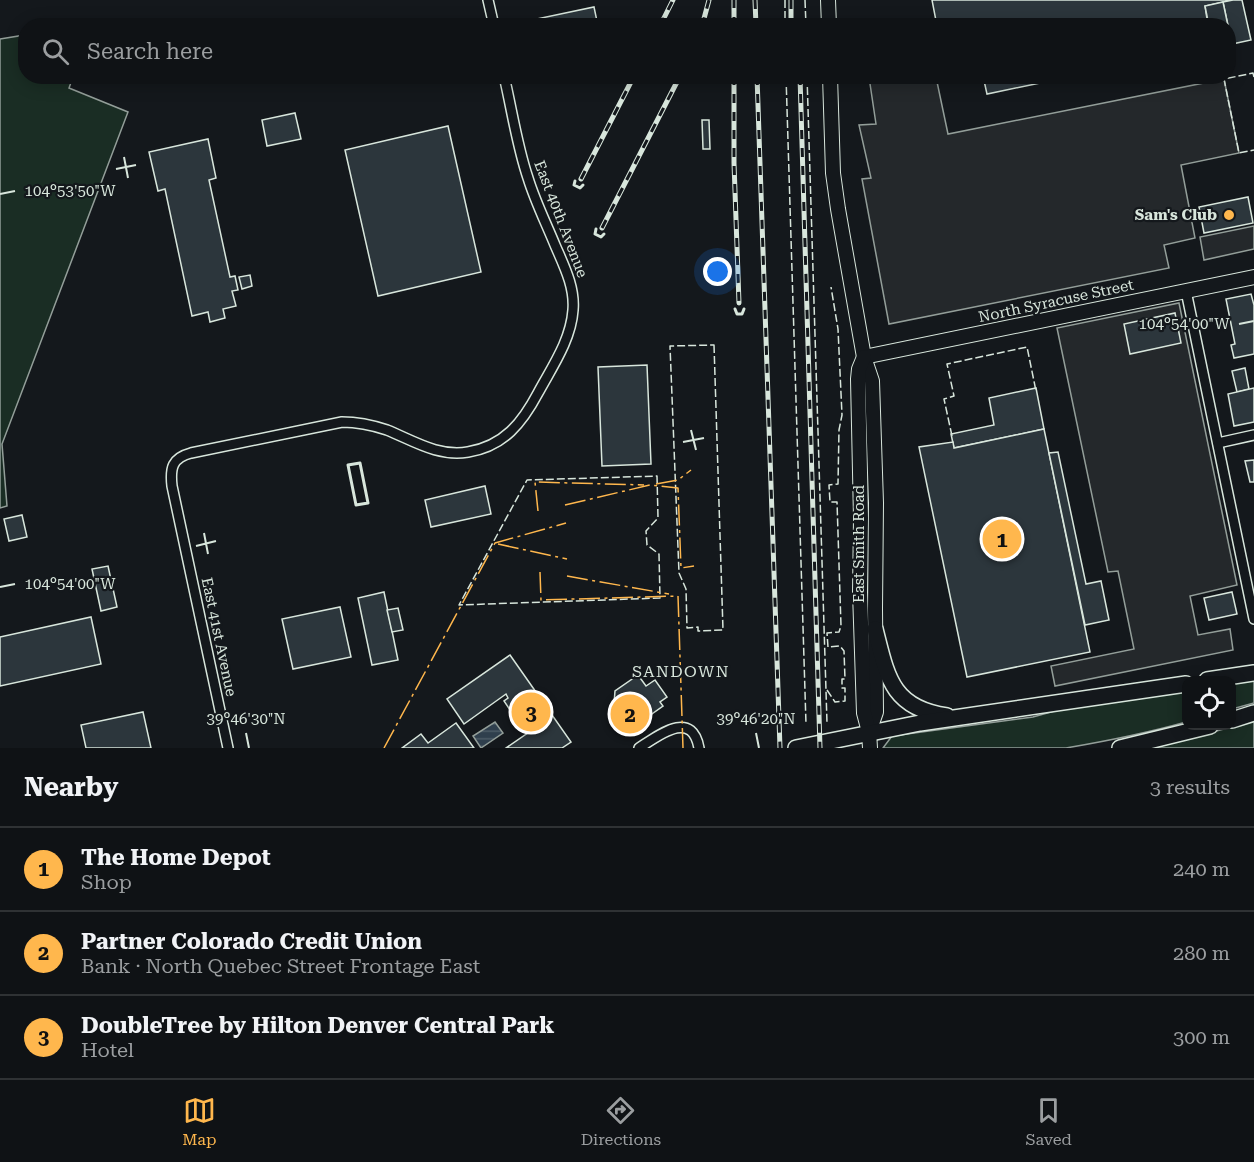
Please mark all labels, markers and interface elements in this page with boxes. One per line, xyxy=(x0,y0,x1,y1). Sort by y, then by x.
search box xyxy=(18,18,1236,84)
icon: search xyxy=(39,35,72,68)
text: Search here xyxy=(87,39,213,64)
street label: East 40th Avenue xyxy=(530,158,592,280)
text: 104°53'50"W xyxy=(25,182,116,200)
place label: Sam's Club xyxy=(1135,206,1217,224)
marker: Sam's Club xyxy=(1222,208,1236,222)
your location xyxy=(703,257,732,286)
street label: North Syracuse Street xyxy=(977,276,1136,326)
text: 104°54'00"W xyxy=(1139,315,1230,333)
street label: East Smith Road xyxy=(850,485,868,603)
pin: 1 xyxy=(982,516,1022,562)
text: 104°54'00"W xyxy=(25,575,116,593)
street label: East 41st Avenue xyxy=(198,576,240,698)
district label: SANDOWN xyxy=(632,662,730,681)
map controls xyxy=(1182,676,1236,730)
button: locate xyxy=(1182,676,1236,730)
pin: 3 xyxy=(512,690,550,734)
pin: 2 xyxy=(610,692,650,736)
text: 39°46'30"N xyxy=(206,710,286,728)
text: 39°46'20"N xyxy=(716,710,796,728)
text: Nearby xyxy=(24,772,118,802)
text: 3 results xyxy=(1150,775,1230,799)
text: The Home Depot xyxy=(81,845,271,870)
text: 1 xyxy=(38,857,49,881)
text: 240 m xyxy=(1173,857,1230,881)
text: Shop xyxy=(81,870,132,894)
text: Partner Colorado Credit Union xyxy=(81,929,422,954)
text: 2 xyxy=(38,941,49,965)
text: 280 m xyxy=(1173,941,1230,965)
text: Bank · North Quebec Street Frontage East xyxy=(81,954,480,978)
text: DoubleTree by Hilton Denver Central Park xyxy=(81,1013,554,1038)
text: 3 xyxy=(38,1025,49,1049)
text: 300 m xyxy=(1173,1025,1230,1049)
text: Hotel xyxy=(81,1038,134,1062)
tab: Map xyxy=(182,1094,216,1149)
tab: Directions xyxy=(581,1094,661,1149)
tab: Saved xyxy=(1025,1094,1072,1149)

